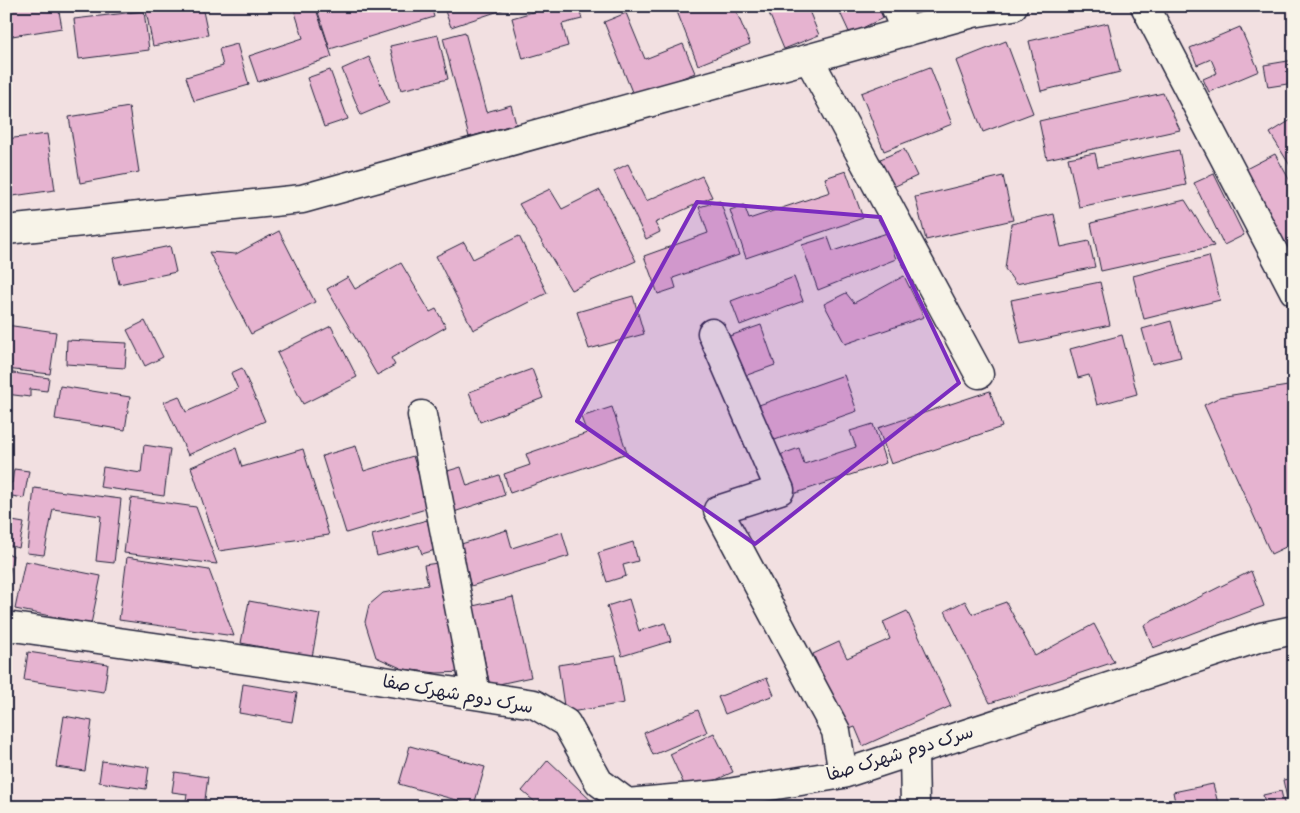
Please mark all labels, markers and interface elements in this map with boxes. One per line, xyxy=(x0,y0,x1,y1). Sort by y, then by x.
street label: سرک دوم شهرک صفا xyxy=(380,670,535,721)
street label: سرک دوم شهرک صفا xyxy=(824,720,977,789)

